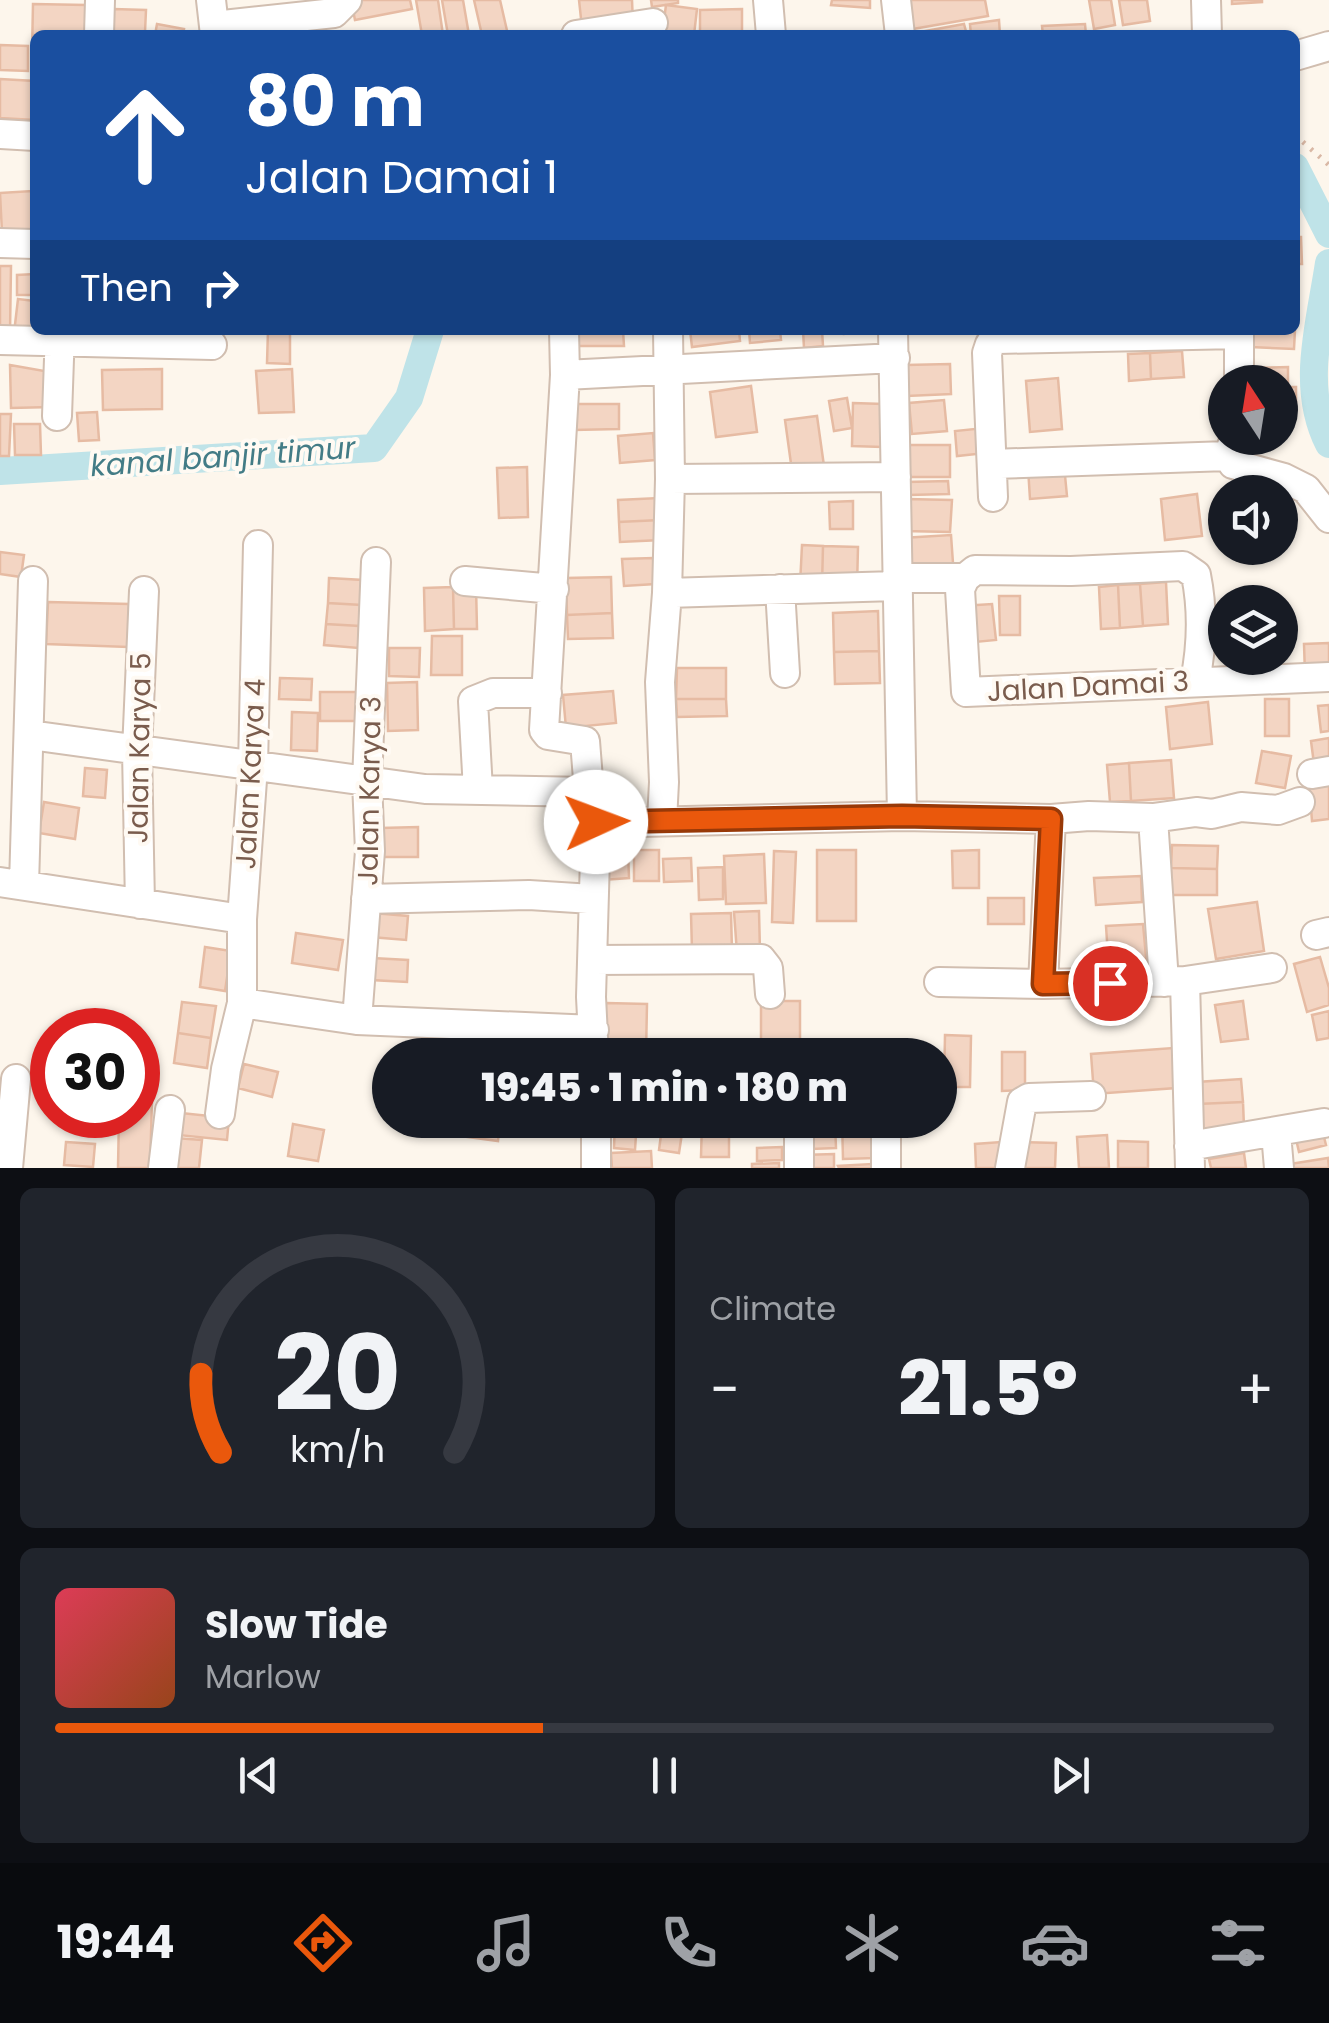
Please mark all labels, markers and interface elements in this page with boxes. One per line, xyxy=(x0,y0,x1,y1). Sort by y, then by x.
text: 80 m xyxy=(245,52,425,151)
icon: ahead xyxy=(80,70,210,200)
text: Jalan Damai 1 xyxy=(245,146,558,209)
icon: right xyxy=(193,260,248,315)
text: Then xyxy=(80,261,173,314)
north arrow xyxy=(1208,365,1298,455)
map controls xyxy=(1208,365,1298,675)
water label: kanal banjir timur xyxy=(89,426,358,487)
button: sound xyxy=(1208,475,1298,565)
button: layers xyxy=(1208,585,1298,675)
street label: Jalan Karya 5 xyxy=(118,652,161,844)
street label: Jalan Damai 3 xyxy=(986,662,1190,711)
street label: Jalan Karya 4 xyxy=(226,678,275,870)
street label: Jalan Karya 3 xyxy=(348,696,391,886)
position arrow xyxy=(544,770,648,874)
pin xyxy=(1068,941,1153,1026)
icon: arrive xyxy=(1083,956,1138,1011)
speed limit sign: 30 xyxy=(30,1008,160,1138)
text: 19:45 · 1 min · 180 m xyxy=(481,1061,848,1114)
text: Climate xyxy=(710,1286,836,1331)
text: 20 xyxy=(274,1301,401,1446)
text: 21.5° xyxy=(898,1336,1078,1441)
text: − xyxy=(710,1351,740,1428)
text: + xyxy=(1236,1351,1274,1428)
text: km/h xyxy=(290,1424,385,1475)
text: Slow Tide xyxy=(205,1598,388,1651)
text: Marlow xyxy=(205,1654,321,1699)
icon: previous xyxy=(231,1748,286,1803)
icon: pause xyxy=(637,1748,692,1803)
icon: next xyxy=(1043,1748,1098,1803)
icon: directions xyxy=(288,1908,358,1978)
icon: music xyxy=(471,1908,541,1978)
icon: phone xyxy=(654,1908,724,1978)
icon: climate xyxy=(837,1908,907,1978)
icon: car xyxy=(1020,1908,1090,1978)
icon: filters xyxy=(1203,1908,1273,1978)
text: 19:44 xyxy=(56,1911,175,1974)

